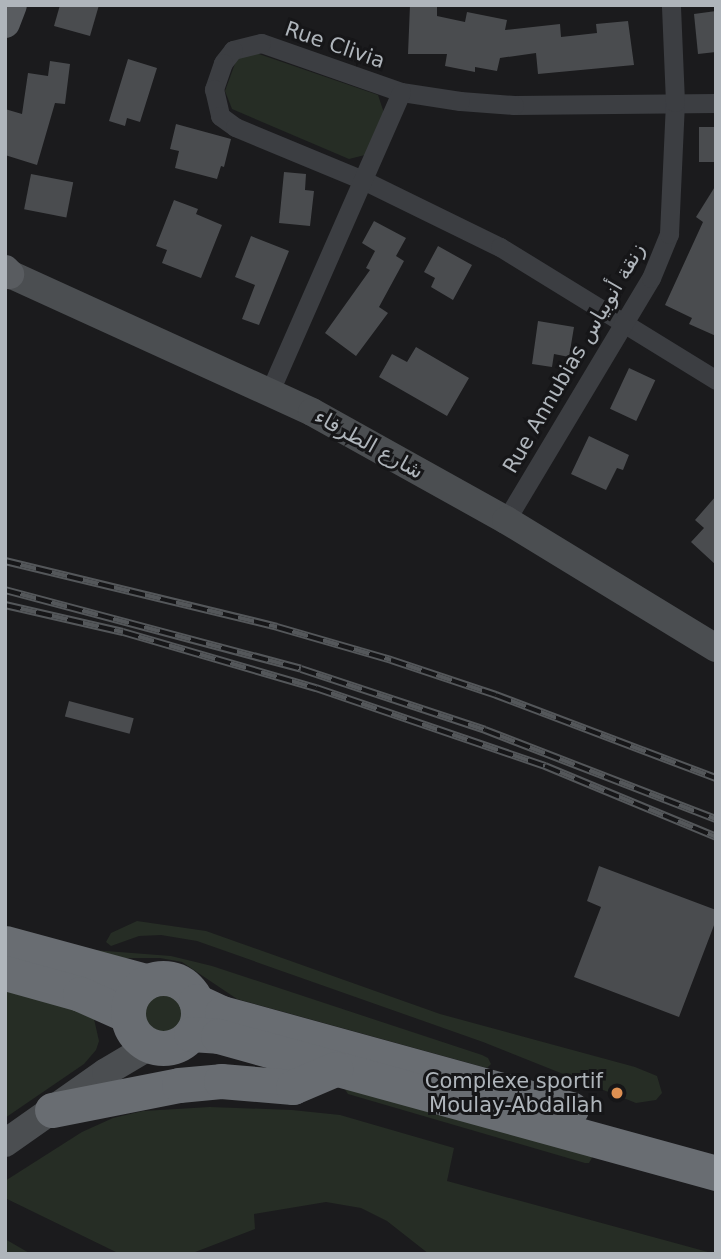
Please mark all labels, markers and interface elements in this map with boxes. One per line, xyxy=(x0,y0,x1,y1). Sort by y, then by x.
street label: Rue Clivia xyxy=(282,16,388,74)
street label: Rue Annubias زنقة أنوبياس xyxy=(498,238,650,478)
street label: شارع الطرفاء xyxy=(310,404,428,484)
place label: Complexe sportif Moulay-Abdallah xyxy=(425,1068,603,1118)
marker: Complexe sportif Moulay-Abdallah xyxy=(609,1085,625,1101)

